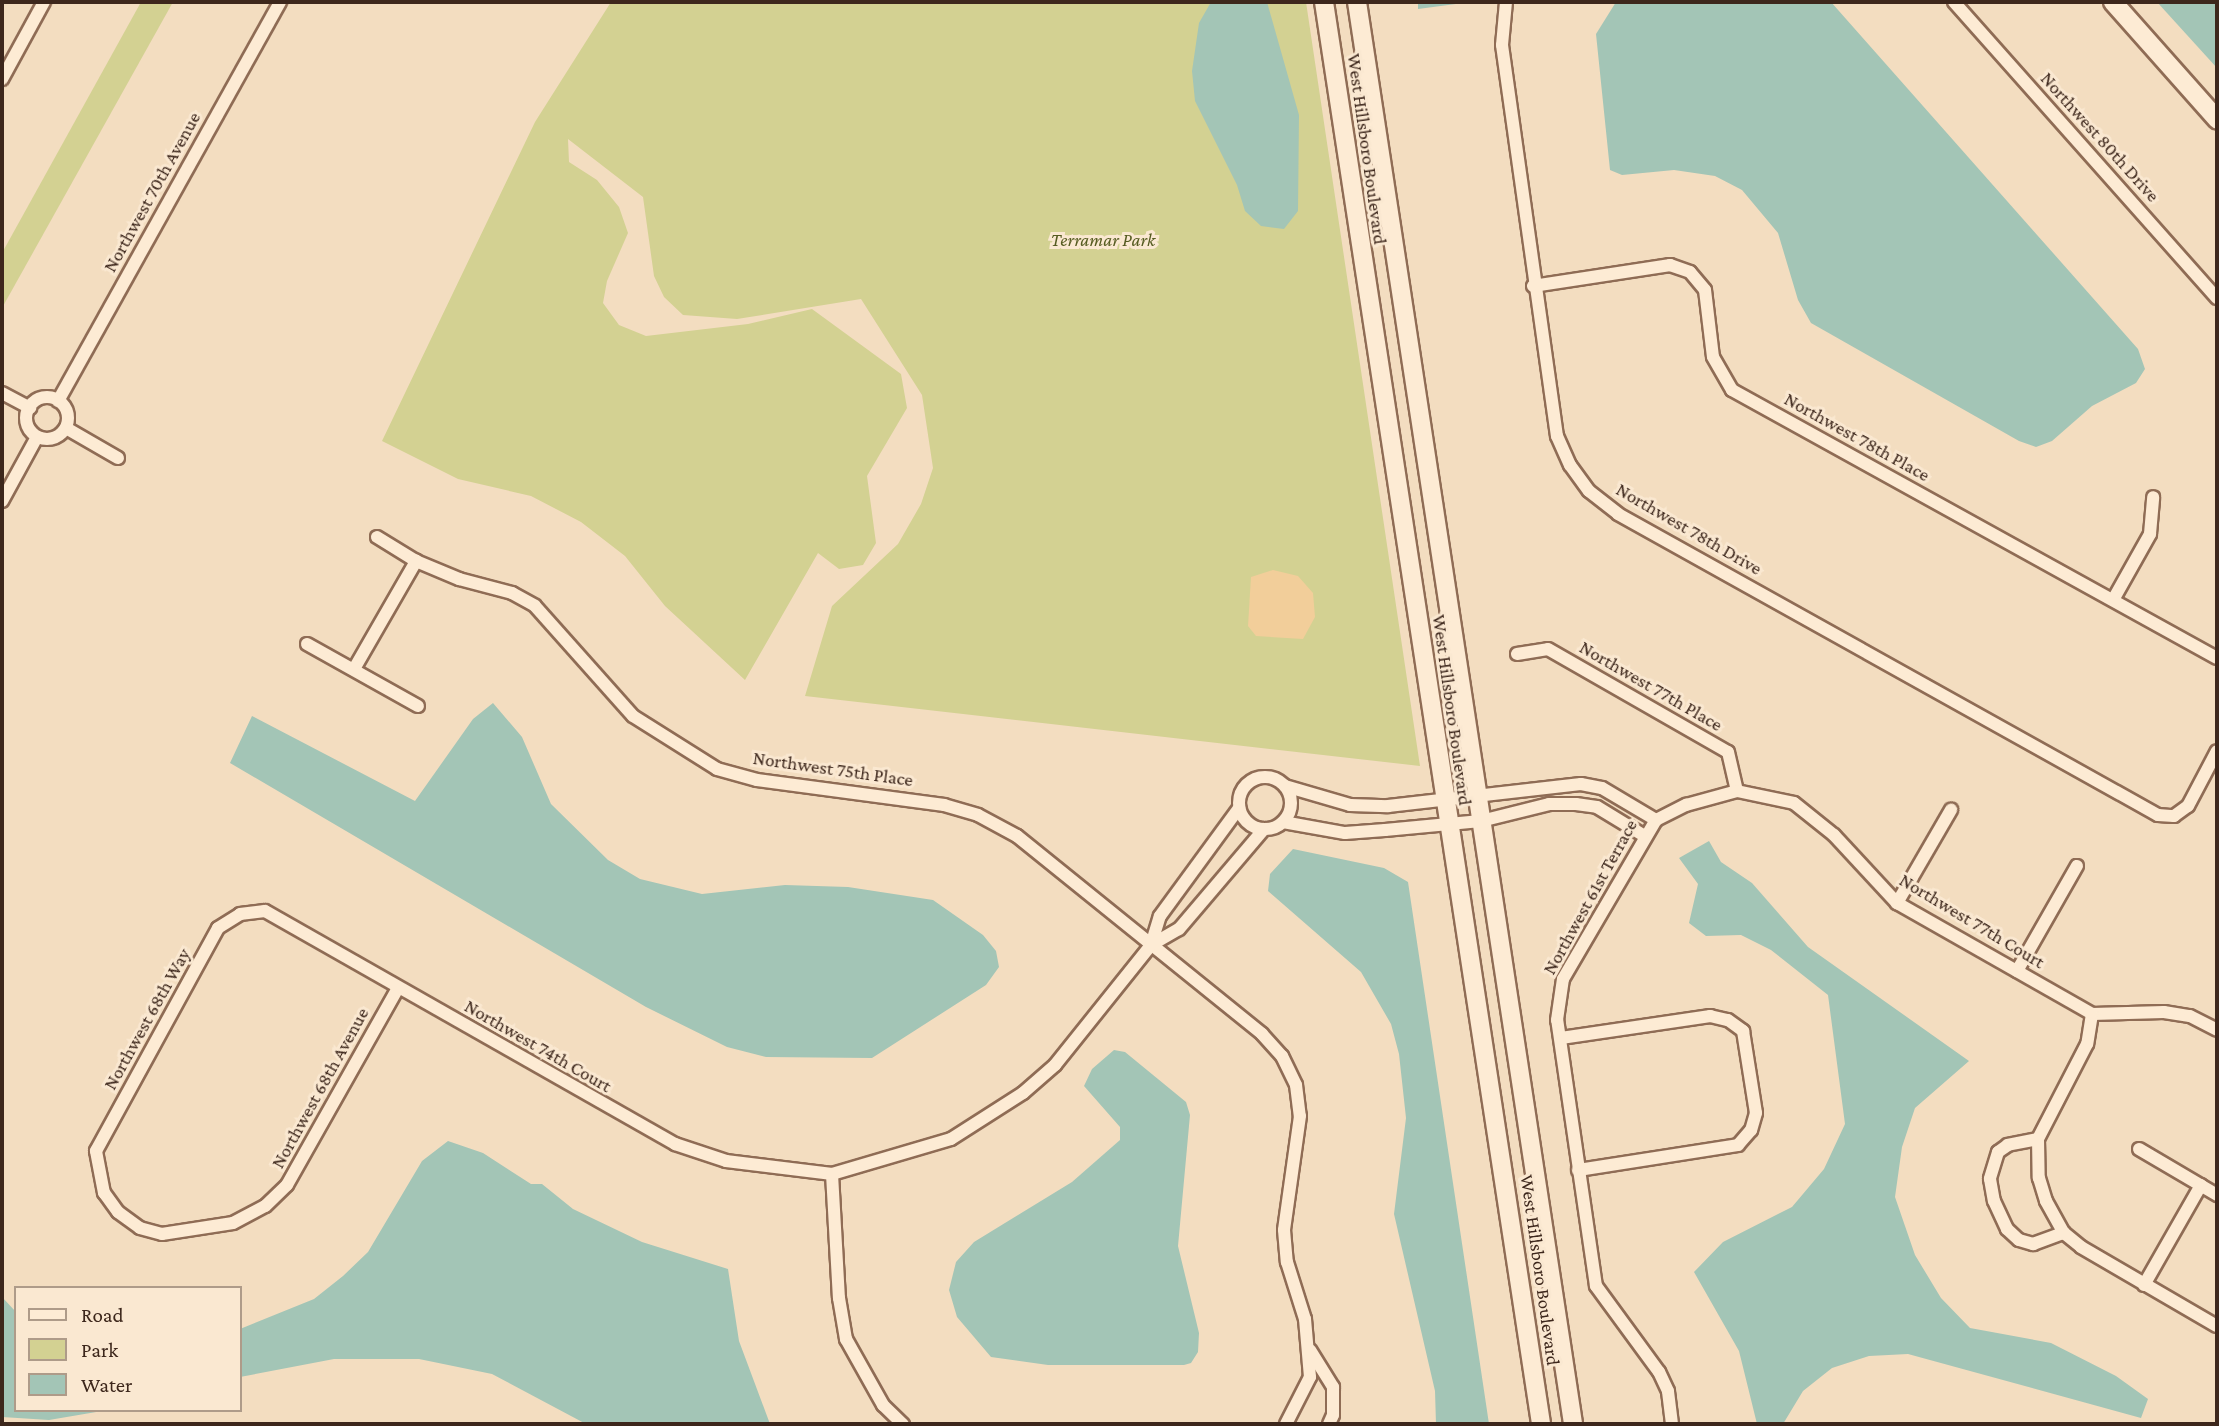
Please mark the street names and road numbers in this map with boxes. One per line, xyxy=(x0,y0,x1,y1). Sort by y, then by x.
street label: West Hillsboro Boulevard xyxy=(1342,52,1392,246)
street label: Northwest 80th Drive xyxy=(2036,67,2164,207)
street label: Northwest 70th Avenue xyxy=(98,108,206,276)
street label: Northwest 78th Place xyxy=(1780,388,1934,486)
street label: Northwest 78th Drive xyxy=(1612,478,1766,580)
street label: West Hillsboro Boulevard xyxy=(1427,613,1477,807)
street label: Northwest 77th Place xyxy=(1575,636,1727,736)
street label: Northwest 75th Place xyxy=(751,746,915,792)
street label: Northwest 61st Terrace xyxy=(1538,815,1642,979)
street label: Northwest 77th Court xyxy=(1895,869,2049,973)
street label: Northwest 68th Way xyxy=(99,944,195,1094)
street label: Northwest 74th Court xyxy=(460,995,616,1097)
street label: Northwest 68th Avenue xyxy=(266,1004,374,1172)
street label: West Hillsboro Boulevard xyxy=(1515,1173,1565,1367)

